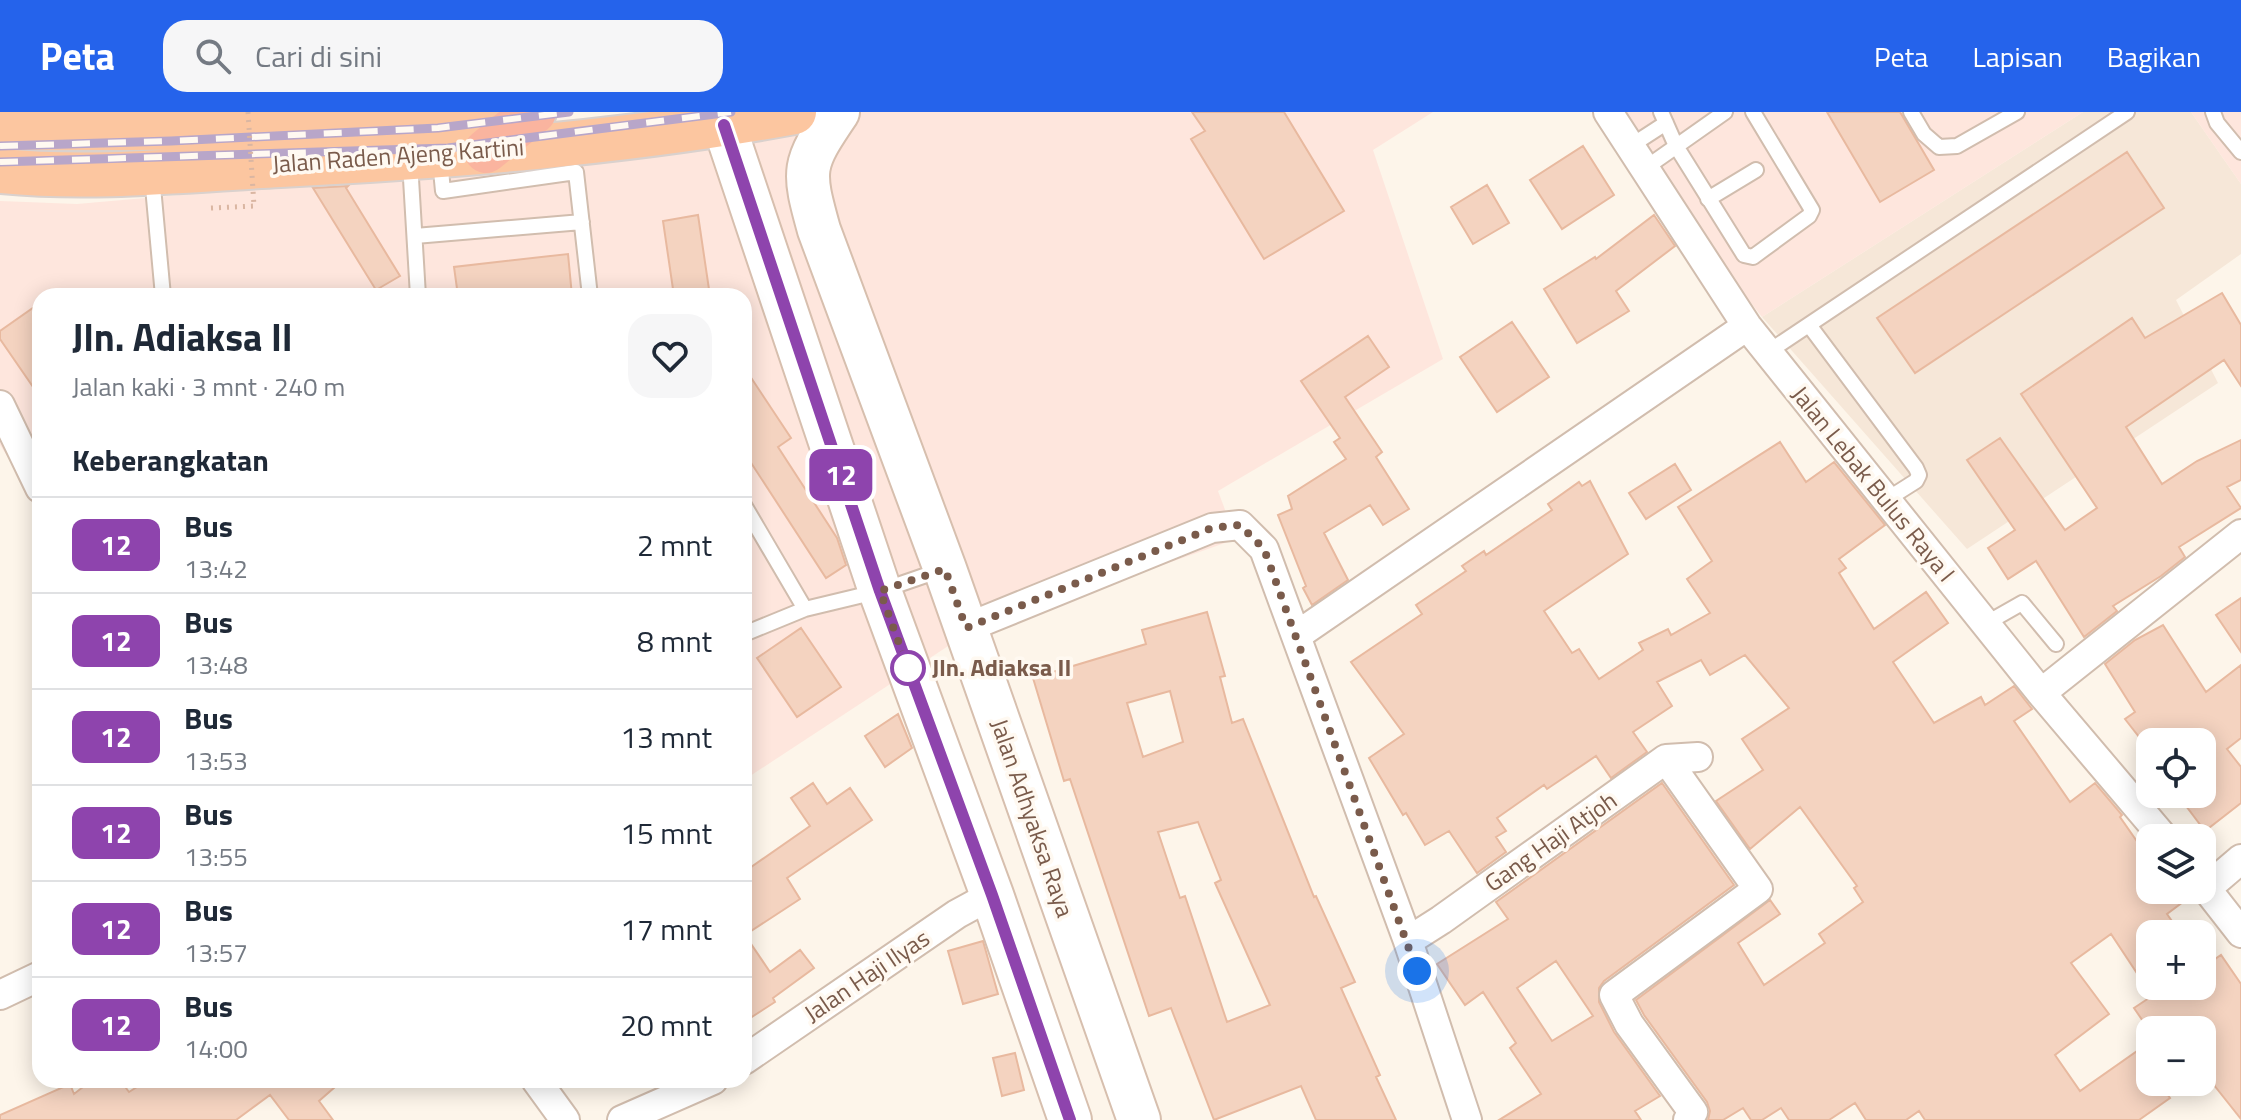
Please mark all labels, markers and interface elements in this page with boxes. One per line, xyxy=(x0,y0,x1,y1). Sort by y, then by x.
search box xyxy=(163,20,723,92)
text: Peta xyxy=(40,27,115,85)
text: Cari di sini xyxy=(255,33,382,79)
icon: search xyxy=(191,34,235,78)
text: Peta xyxy=(1874,35,1928,78)
text: Lapisan xyxy=(1972,35,2063,78)
text: Bagikan xyxy=(2107,35,2201,78)
street label: Jalan Raden Ajeng Kartini xyxy=(271,128,525,182)
text: Jln. Adiaksa II xyxy=(72,308,293,366)
button: heart xyxy=(628,314,712,398)
text: Jalan kaki · 3 mnt · 240 m xyxy=(72,367,345,406)
street label: Jalan Lebak Bulus Raya I xyxy=(1783,378,1964,589)
text: Keberangkatan xyxy=(72,437,269,483)
line badge: 12 xyxy=(805,449,877,501)
text: 12 xyxy=(825,453,857,496)
text: Bus xyxy=(184,503,233,549)
text: 2 mnt xyxy=(637,522,712,568)
text: 12 xyxy=(100,523,132,566)
text: 13:42 xyxy=(184,549,248,588)
text: Bus xyxy=(184,599,233,645)
text: 8 mnt xyxy=(637,618,712,664)
text: 12 xyxy=(100,619,132,662)
text: 13:48 xyxy=(184,645,248,684)
place label: Jln. Adiaksa II xyxy=(932,649,1071,685)
marker: Jln. Adiaksa II xyxy=(891,651,925,685)
text: Bus xyxy=(184,695,233,741)
text: 13 mnt xyxy=(620,714,712,760)
street label: Jalan Adhyaksa Raya xyxy=(982,714,1084,922)
text: 12 xyxy=(100,715,132,758)
map controls xyxy=(2136,728,2216,1096)
button: locate xyxy=(2136,728,2216,808)
text: 13:53 xyxy=(184,741,248,780)
street label: Gang Haji Atjoh xyxy=(1477,782,1624,900)
text: Bus xyxy=(184,791,233,837)
text: 15 mnt xyxy=(620,810,712,856)
text: 12 xyxy=(100,811,132,854)
button: layers xyxy=(2136,824,2216,904)
text: 13:55 xyxy=(184,837,248,876)
text: Bus xyxy=(184,887,233,933)
text: 17 mnt xyxy=(620,906,712,952)
text: 12 xyxy=(100,907,132,950)
street label: Jalan Haji Ilyas xyxy=(796,920,937,1031)
button: + xyxy=(2136,920,2216,1000)
text: 13:57 xyxy=(184,933,248,972)
your location xyxy=(1397,951,1437,991)
text: Bus xyxy=(184,983,233,1029)
text: 20 mnt xyxy=(620,1002,712,1048)
text: 12 xyxy=(100,1003,132,1046)
button: − xyxy=(2136,1016,2216,1096)
text: 14:00 xyxy=(184,1029,248,1068)

